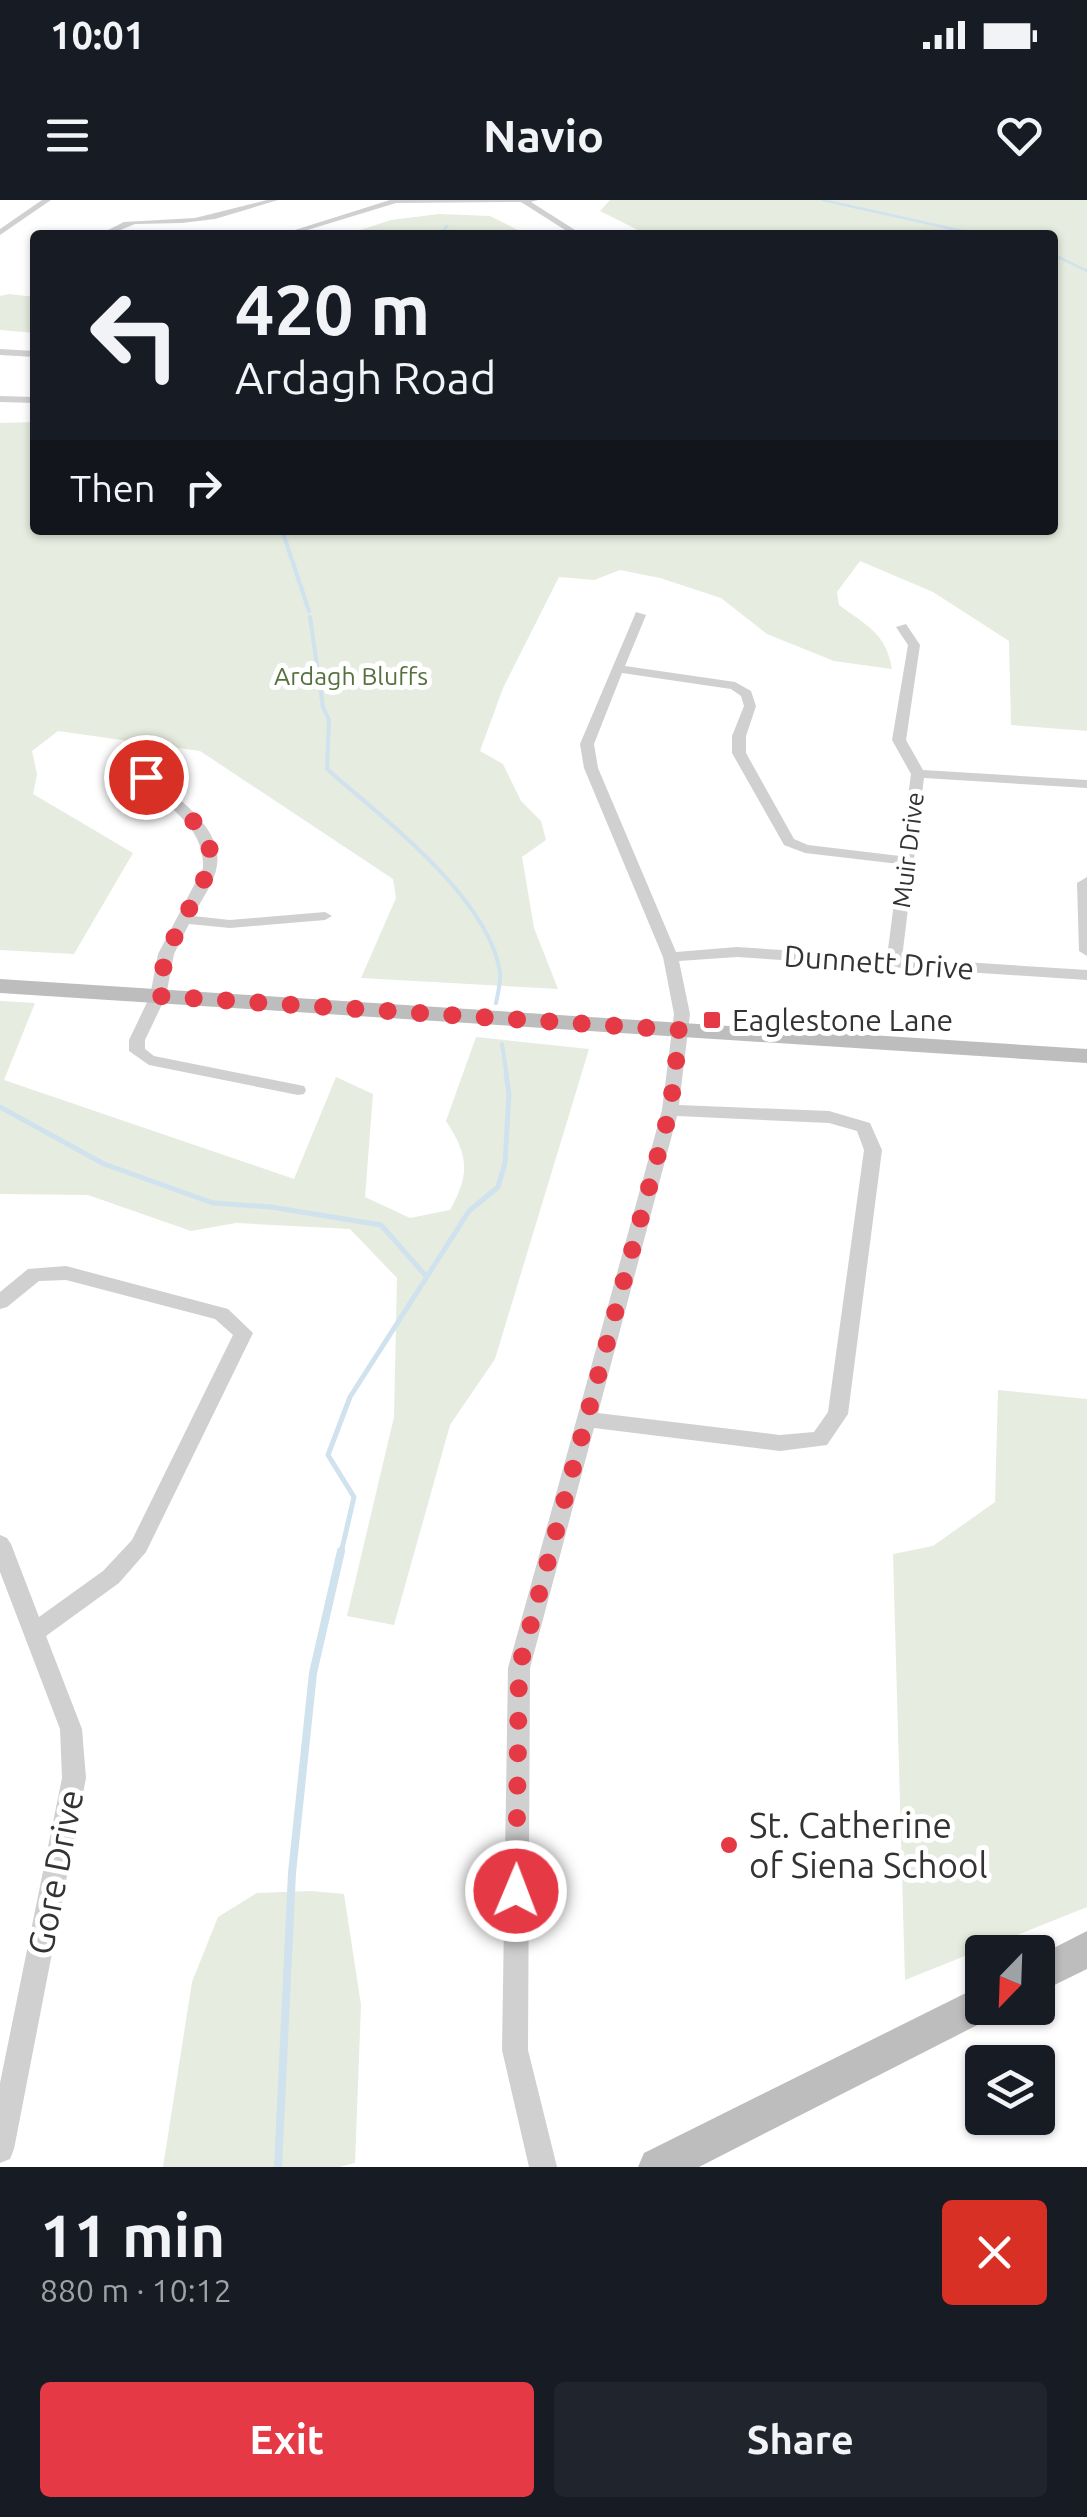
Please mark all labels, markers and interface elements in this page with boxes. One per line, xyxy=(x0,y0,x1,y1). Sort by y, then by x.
text: 10:01 xyxy=(50,14,145,56)
icon: menu xyxy=(40,108,95,163)
icon: heart xyxy=(992,108,1047,163)
text: Navio xyxy=(483,110,604,161)
icon: left xyxy=(70,270,200,400)
text: 420 m xyxy=(235,270,430,348)
text: Ardagh Road xyxy=(235,352,496,403)
icon: right xyxy=(176,460,231,515)
text: Then xyxy=(70,467,156,509)
park label: Ardagh Bluffs xyxy=(274,662,428,690)
pin xyxy=(104,735,189,820)
icon: arrive xyxy=(119,750,174,805)
street label: Muir Drive xyxy=(887,791,929,909)
street label: Dunnett Drive xyxy=(783,938,975,986)
place label: Eaglestone Lane xyxy=(732,1003,953,1037)
marker: Eaglestone Lane xyxy=(701,1009,723,1031)
street label: Gore Drive xyxy=(19,1786,91,1958)
place label: St. Catherine of Siena School xyxy=(749,1805,988,1885)
marker: St. Catherine of Siena School xyxy=(718,1834,740,1856)
position arrow xyxy=(464,1839,568,1943)
north arrow xyxy=(965,1935,1055,2025)
map controls xyxy=(965,1935,1055,2135)
button: layers xyxy=(965,2045,1055,2135)
button: close xyxy=(942,2200,1047,2305)
text: 11 min xyxy=(40,2201,225,2268)
text: 880 m · 10:12 xyxy=(40,2272,232,2308)
button: Exit xyxy=(40,2382,534,2497)
button: Share xyxy=(554,2382,1047,2497)

